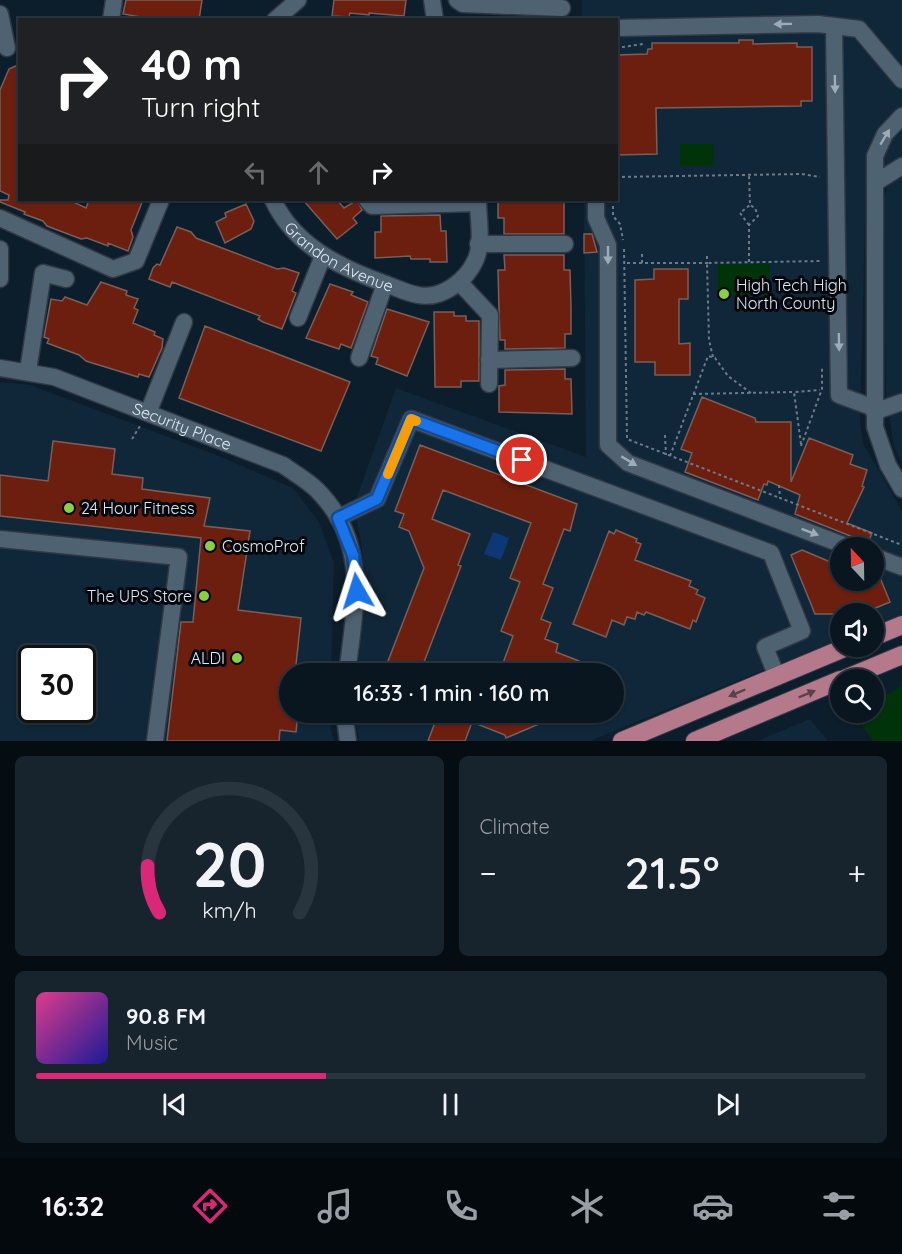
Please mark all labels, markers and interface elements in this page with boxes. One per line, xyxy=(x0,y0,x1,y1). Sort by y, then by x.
one-way arrow xyxy=(774,20,793,29)
text: 40 m xyxy=(141,38,242,91)
icon: right xyxy=(42,42,120,120)
one-way arrow xyxy=(830,75,840,94)
text: Turn right xyxy=(141,90,260,124)
one-way arrow xyxy=(880,129,891,145)
icon: left xyxy=(239,156,272,189)
icon: ahead xyxy=(302,156,335,189)
icon: right xyxy=(365,156,398,189)
street label: Grandon Avenue xyxy=(280,217,396,296)
one-way arrow xyxy=(603,246,613,265)
place label: High Tech High North County xyxy=(736,275,847,313)
marker: High Tech High North County xyxy=(717,287,731,301)
one-way arrow xyxy=(834,333,844,352)
street label: Security Place xyxy=(130,398,234,454)
pin xyxy=(496,434,547,485)
icon: arrive xyxy=(505,443,538,476)
one-way arrow xyxy=(620,455,637,466)
place label: 24 Hour Fitness xyxy=(81,498,194,518)
marker: 24 Hour Fitness xyxy=(62,501,76,515)
one-way arrow xyxy=(801,527,819,537)
place label: CosmoProf xyxy=(222,536,305,556)
north arrow xyxy=(830,537,884,591)
map controls xyxy=(830,537,884,723)
marker: CosmoProf xyxy=(203,539,217,553)
position arrow xyxy=(325,559,389,623)
place label: The UPS Store xyxy=(87,586,192,606)
marker: The UPS Store xyxy=(197,589,211,603)
button: sound xyxy=(830,603,884,657)
speed limit sign: 30 xyxy=(18,645,96,723)
place label: ALDI xyxy=(191,648,225,668)
marker: ALDI xyxy=(230,651,244,665)
button: search xyxy=(830,669,884,723)
text: 16:33 · 1 min · 160 m xyxy=(353,679,550,707)
one-way arrow xyxy=(728,688,746,698)
one-way arrow xyxy=(798,689,816,698)
text: Climate xyxy=(480,814,550,839)
text: 20 xyxy=(192,825,266,903)
text: 21.5° xyxy=(625,844,720,900)
text: − xyxy=(480,852,497,893)
text: + xyxy=(847,852,866,893)
text: km/h xyxy=(202,897,256,923)
text: 90.8 FM xyxy=(126,1002,206,1030)
text: Music xyxy=(126,1030,178,1055)
icon: previous xyxy=(158,1088,191,1121)
icon: pause xyxy=(434,1088,467,1121)
icon: next xyxy=(711,1088,744,1121)
icon: directions xyxy=(189,1185,231,1227)
icon: music xyxy=(314,1185,356,1227)
icon: phone xyxy=(440,1185,482,1227)
icon: climate xyxy=(566,1185,608,1227)
icon: car xyxy=(692,1185,734,1227)
icon: filters xyxy=(818,1185,860,1227)
text: 16:32 xyxy=(42,1189,105,1223)

